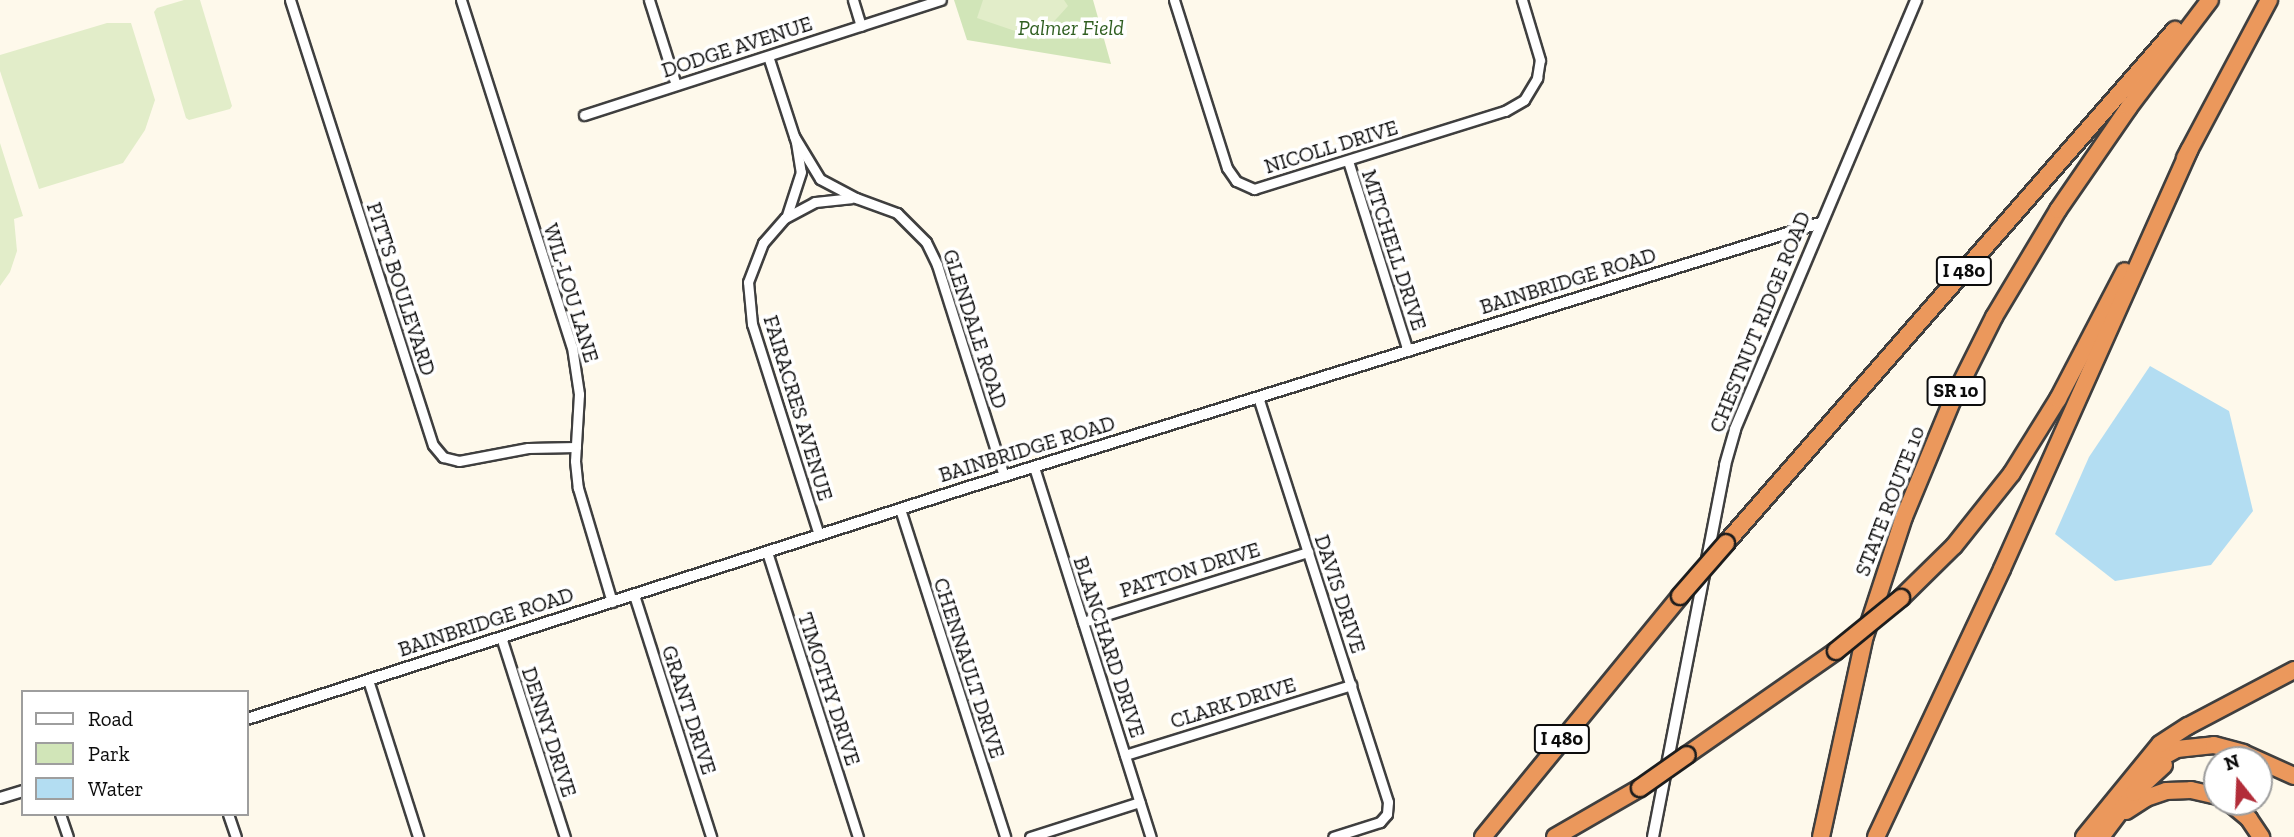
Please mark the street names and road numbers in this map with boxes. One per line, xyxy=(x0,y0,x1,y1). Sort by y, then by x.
street label: DODGE AVENUE xyxy=(658,11,816,83)
street label: NICOLL DRIVE xyxy=(1261,115,1401,179)
street label: MITCHELL DRIVE xyxy=(1356,166,1432,334)
street label: PITTS BOULEVARD xyxy=(361,199,441,379)
street label: CHESTNUT RIDGE ROAD xyxy=(1704,208,1816,436)
street label: WIL-LOU LANE xyxy=(538,221,604,365)
street label: BAINBRIDGE ROAD xyxy=(1477,242,1659,320)
street label: GLENDALE ROAD xyxy=(937,246,1013,412)
road number: I 480 xyxy=(1934,256,1994,286)
street label: FAIRACRES AVENUE xyxy=(758,312,838,504)
road number: SR 10 xyxy=(1926,376,1986,406)
street label: BAINBRIDGE ROAD xyxy=(936,410,1118,488)
street label: STATE ROUTE 10 xyxy=(1850,422,1930,580)
street label: DAVIS DRIVE xyxy=(1309,532,1371,656)
street label: PATTON DRIVE xyxy=(1117,537,1263,603)
street label: BLANCHARD DRIVE xyxy=(1068,553,1150,741)
street label: CHENNAULT DRIVE xyxy=(928,575,1010,761)
street label: BAINBRIDGE ROAD xyxy=(395,582,577,662)
street label: TIMOTHY DRIVE xyxy=(792,609,866,769)
street label: GRANT DRIVE xyxy=(656,642,722,778)
street label: DENNY DRIVE xyxy=(516,664,582,800)
street label: CLARK DRIVE xyxy=(1167,672,1299,734)
road number: I 480 xyxy=(1532,724,1592,754)

